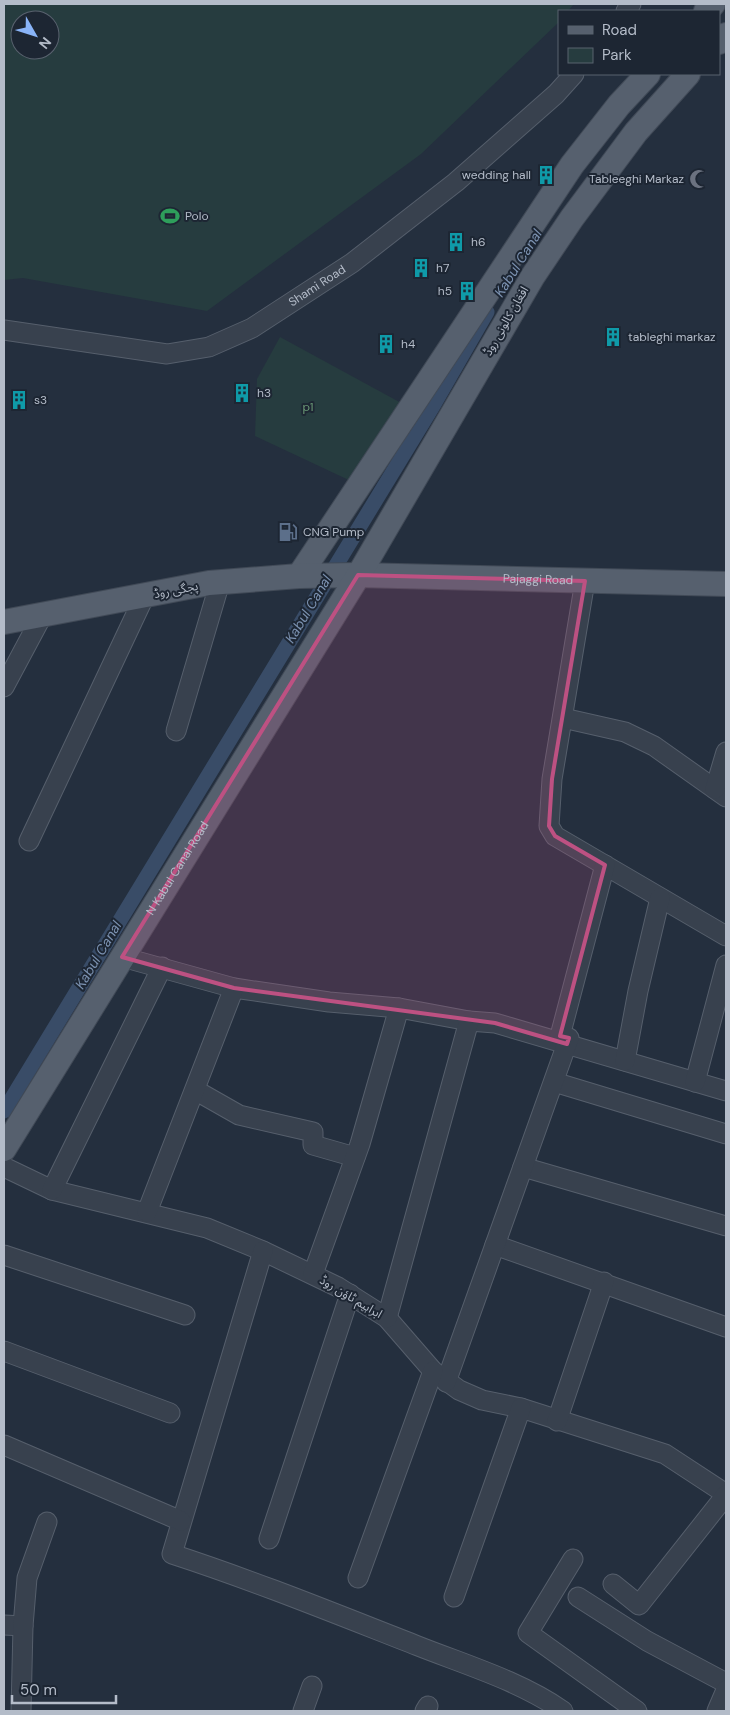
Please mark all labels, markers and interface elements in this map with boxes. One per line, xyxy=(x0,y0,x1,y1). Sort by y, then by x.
north arrow xyxy=(10,10,60,60)
legend xyxy=(558,10,720,75)
text: Road xyxy=(602,20,637,40)
text: N xyxy=(35,34,55,53)
text: Park xyxy=(602,45,632,65)
building icon: wedding hall xyxy=(535,164,557,186)
place label: wedding hall xyxy=(462,167,531,183)
mosque icon: Tableeghi Markaz xyxy=(688,168,710,190)
place label: Tableeghi Markaz xyxy=(589,171,684,187)
sports icon: Polo xyxy=(159,205,181,227)
place label: Polo xyxy=(185,208,209,224)
water label: Kabul Canal xyxy=(490,225,546,300)
building icon: h6 xyxy=(445,231,467,253)
place label: h6 xyxy=(471,234,485,250)
building icon: h7 xyxy=(410,257,432,279)
place label: h7 xyxy=(436,260,449,276)
street label: Shami Road xyxy=(285,261,349,310)
building icon: h5 xyxy=(456,280,478,302)
place label: h5 xyxy=(438,283,452,299)
street label: افغان کالونی روڈ xyxy=(480,283,532,358)
building icon: tableghi markaz xyxy=(602,326,624,348)
place label: tableghi markaz xyxy=(628,329,716,345)
building icon: h4 xyxy=(375,333,397,355)
place label: h4 xyxy=(401,336,415,352)
building icon: h3 xyxy=(231,382,253,404)
place label: h3 xyxy=(257,385,271,401)
building icon: s3 xyxy=(8,389,30,411)
place label: s3 xyxy=(34,392,47,408)
park label: p1 xyxy=(303,399,313,415)
fuel station icon: CNG Pump xyxy=(277,521,299,543)
place label: CNG Pump xyxy=(303,524,364,540)
water label: Kabul Canal xyxy=(281,571,336,646)
street label: Pajaggi Road xyxy=(503,571,573,588)
street label: پجگی روڈ xyxy=(152,578,200,602)
street label: N Kabul Canal Road xyxy=(142,818,213,918)
water label: Kabul Canal xyxy=(71,917,126,992)
street label: ابراہیم ٹاؤن روڈ xyxy=(316,1272,385,1323)
scale bar xyxy=(12,1672,116,1704)
text: 50 m xyxy=(20,1680,57,1700)

